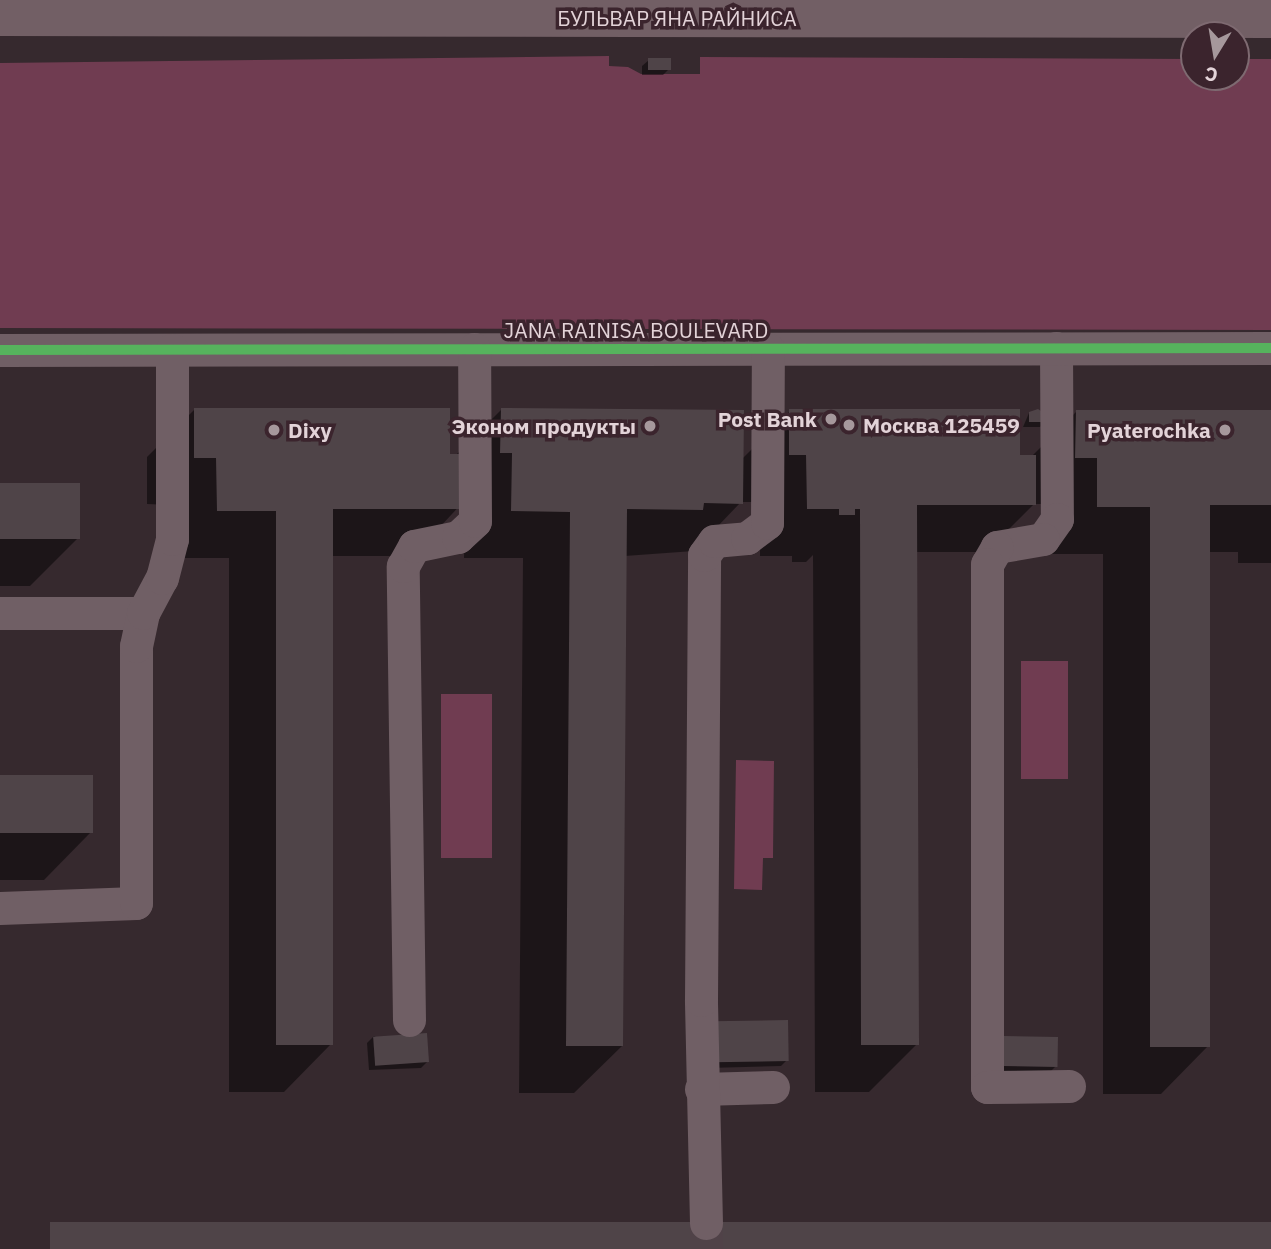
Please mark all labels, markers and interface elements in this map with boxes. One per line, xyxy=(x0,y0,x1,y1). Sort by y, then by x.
street label: БУЛЬВАР ЯНА РАЙНИСА xyxy=(557,5,797,31)
north arrow xyxy=(1180,21,1250,91)
text: С xyxy=(1203,62,1220,88)
street label: JANA RAINISA BOULEVARD xyxy=(504,317,768,343)
place label: Post Bank xyxy=(718,406,817,432)
marker: Post Bank xyxy=(823,411,839,427)
place label: Москва 125459 xyxy=(863,412,1020,438)
place label: Эконом продукты xyxy=(451,413,636,439)
place label: Dixy xyxy=(288,417,332,443)
marker: Москва 125459 xyxy=(841,417,857,433)
place label: Pyaterochka xyxy=(1087,417,1211,443)
marker: Эконом продукты xyxy=(642,418,658,434)
marker: Dixy xyxy=(266,422,282,438)
marker: Pyaterochka xyxy=(1217,422,1233,438)

